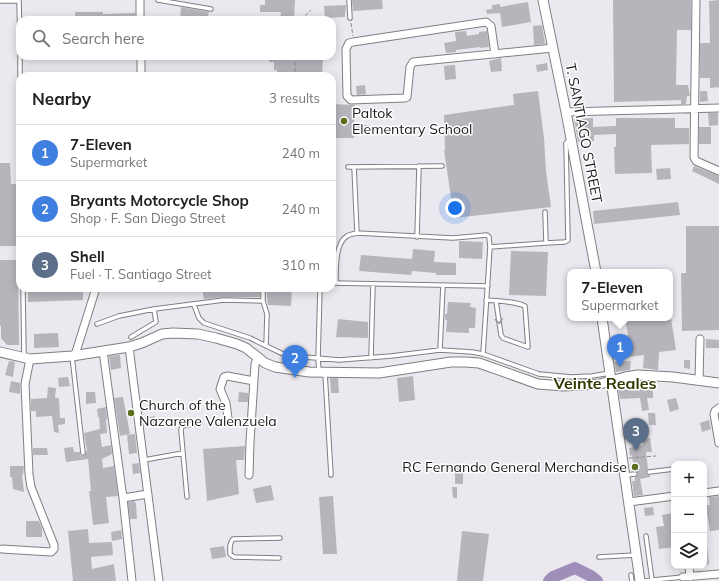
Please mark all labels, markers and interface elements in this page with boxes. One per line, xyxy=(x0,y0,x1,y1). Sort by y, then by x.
search box xyxy=(16,16,336,60)
icon: search xyxy=(30,27,52,49)
text: Search here xyxy=(62,29,144,48)
street label: T. SANTIAGO STREET xyxy=(562,61,607,205)
text: Nearby xyxy=(32,88,91,109)
text: 3 results xyxy=(269,90,320,106)
place label: Paltok Elementary School xyxy=(352,104,472,138)
marker: Paltok Elementary School xyxy=(339,116,349,126)
text: 7-Eleven xyxy=(70,135,132,154)
text: 1 xyxy=(41,145,49,161)
text: 240 m xyxy=(282,145,320,161)
text: Supermarket xyxy=(70,154,147,170)
text: Bryants Motorcycle Shop xyxy=(70,191,249,210)
your location xyxy=(445,198,465,218)
text: 2 xyxy=(41,201,49,217)
text: 240 m xyxy=(282,201,320,217)
text: Shop · F. San Diego Street xyxy=(70,210,225,226)
text: Shell xyxy=(70,247,105,266)
text: 3 xyxy=(41,257,49,273)
text: 310 m xyxy=(282,257,320,273)
text: Fuel · T. Santiago Street xyxy=(70,266,212,282)
popup xyxy=(567,269,673,321)
text: 7-Eleven xyxy=(581,278,643,297)
text: Supermarket xyxy=(581,297,659,313)
one-way arrow xyxy=(494,318,503,324)
pin: 1 xyxy=(607,334,633,367)
pin: 2 xyxy=(282,345,308,378)
district label: Veinte Reales xyxy=(553,373,656,393)
place label: Church of the Nazarene Valenzuela xyxy=(139,396,277,430)
marker: Church of the Nazarene Valenzuela xyxy=(126,408,136,418)
pin: 3 xyxy=(623,418,649,451)
place label: RC Fernando General Merchandise xyxy=(402,458,627,476)
map controls xyxy=(671,461,707,569)
button: + xyxy=(671,461,707,497)
marker: RC Fernando General Merchandise xyxy=(630,462,640,472)
button: − xyxy=(671,497,707,533)
button: layers xyxy=(671,533,707,569)

